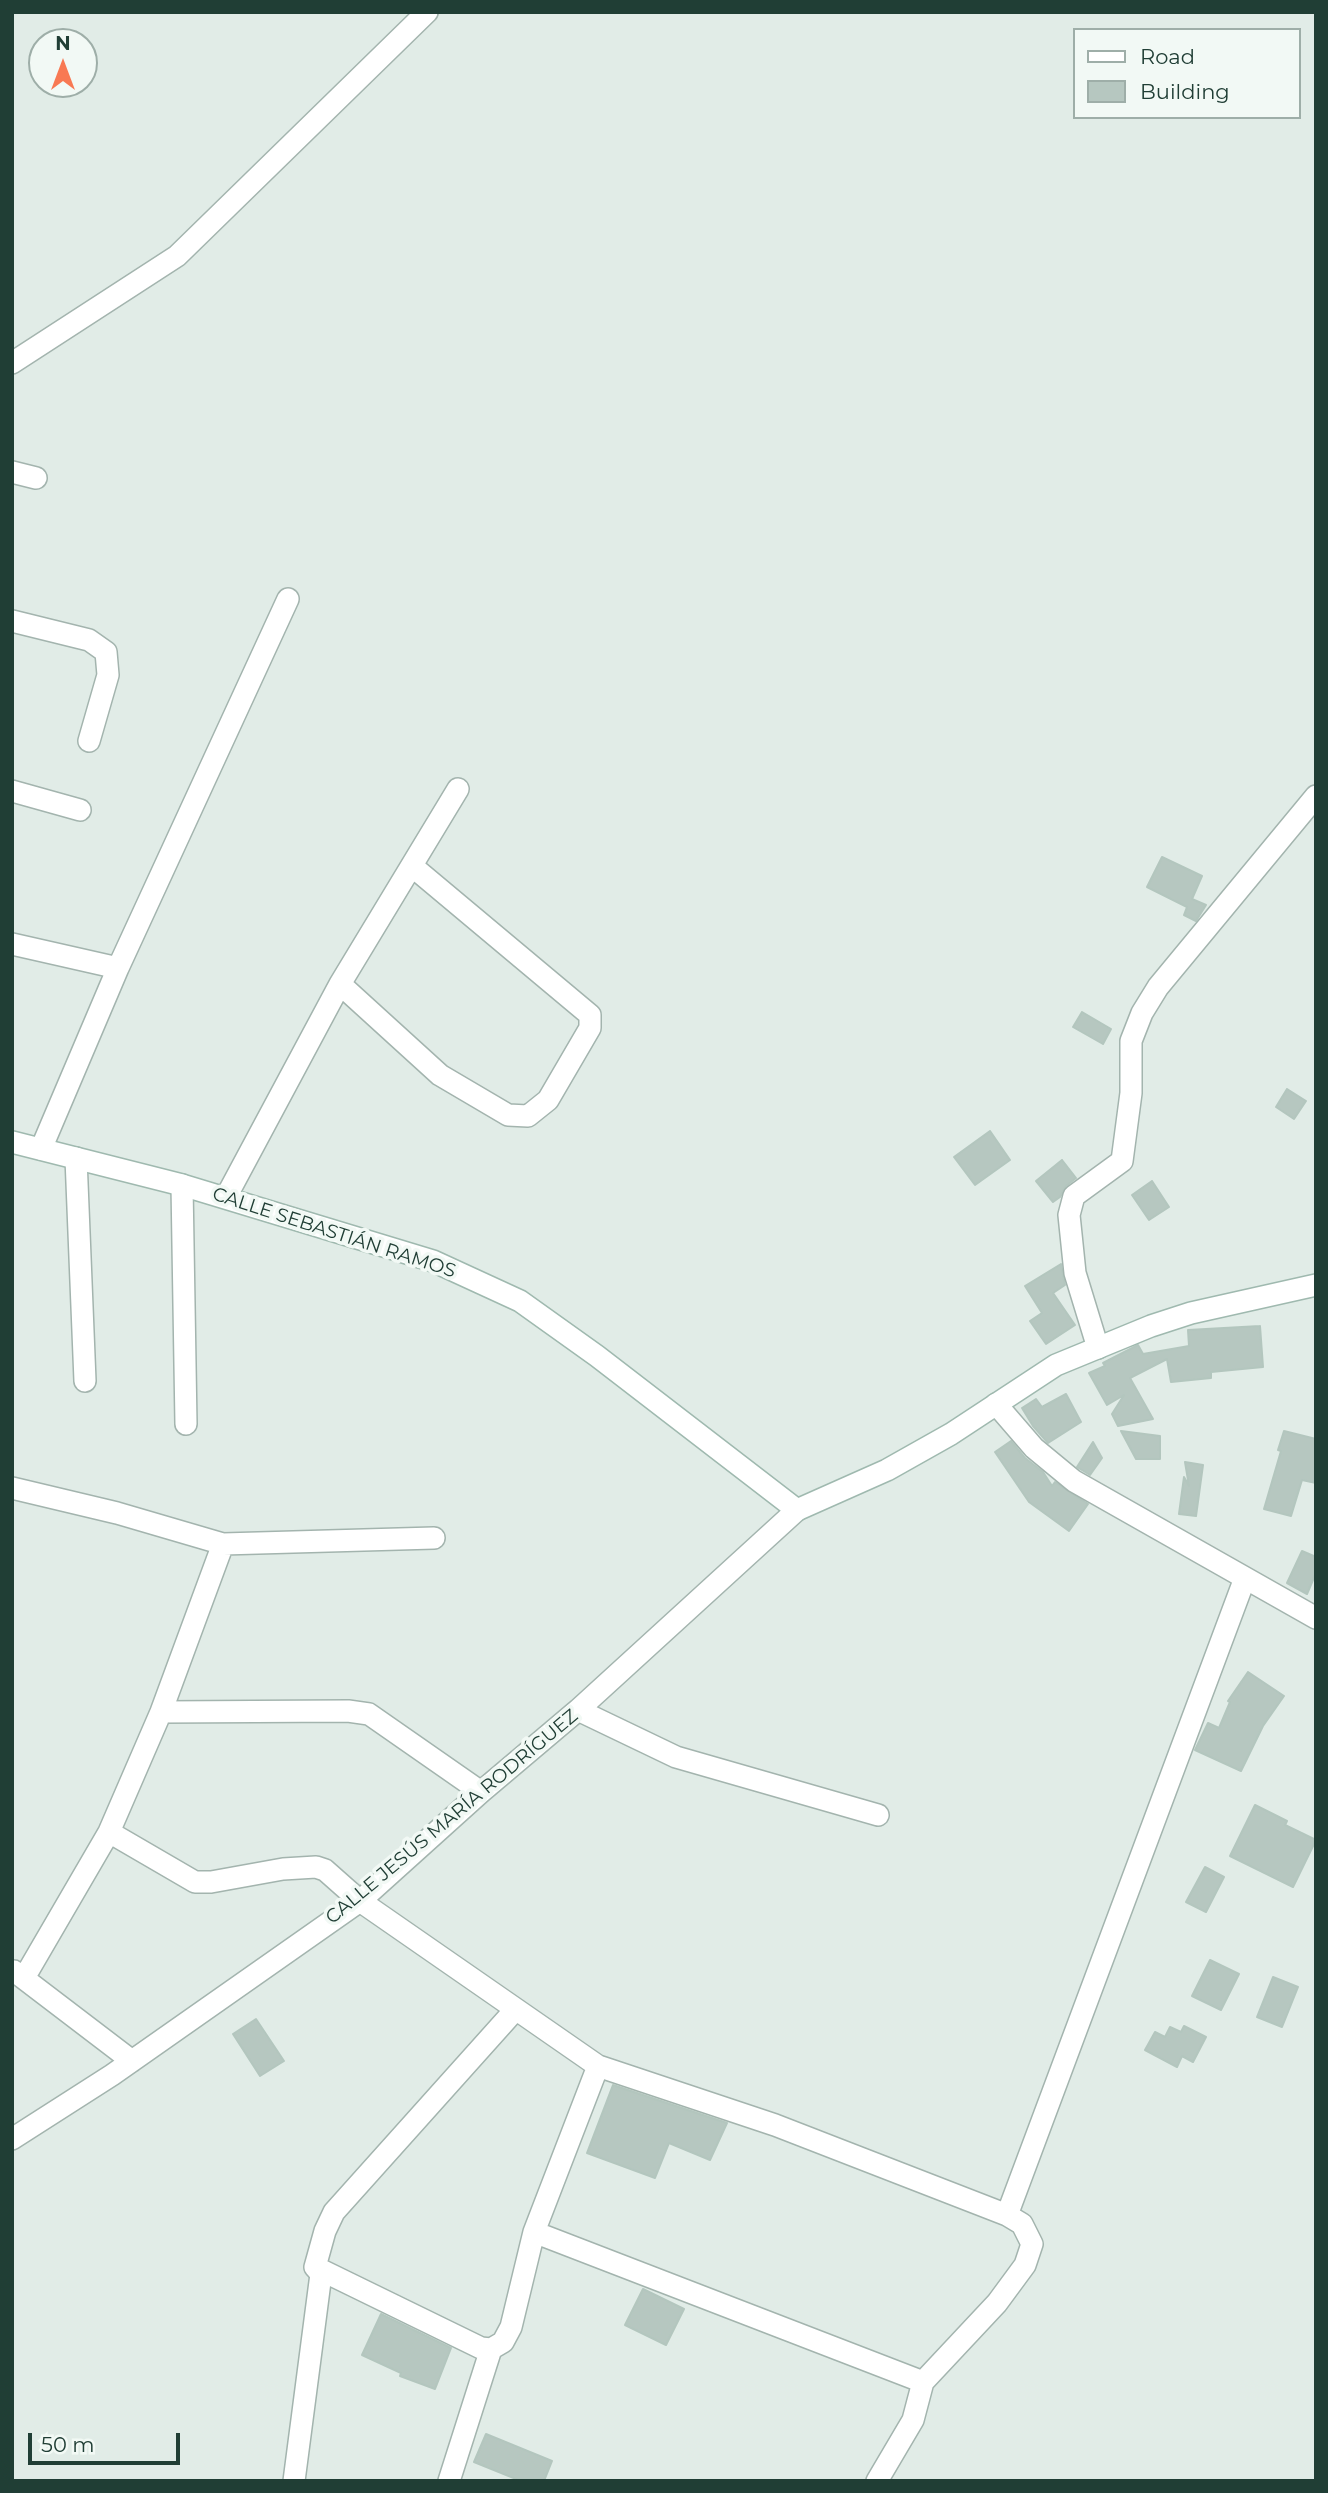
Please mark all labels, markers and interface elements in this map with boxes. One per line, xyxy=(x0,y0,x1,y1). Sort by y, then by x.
north arrow xyxy=(28,28,98,98)
legend xyxy=(1072,28,1300,119)
text: N xyxy=(55,32,71,55)
text: Road xyxy=(1140,44,1195,69)
text: Building xyxy=(1140,79,1230,104)
street label: CALLE SEBASTIÁN RAMOS xyxy=(209,1183,459,1283)
street label: CALLE JESÚS MARÍA RODRÍGUEZ xyxy=(321,1705,583,1929)
scale bar xyxy=(32,2420,184,2464)
text: 50 m xyxy=(41,2432,95,2457)

